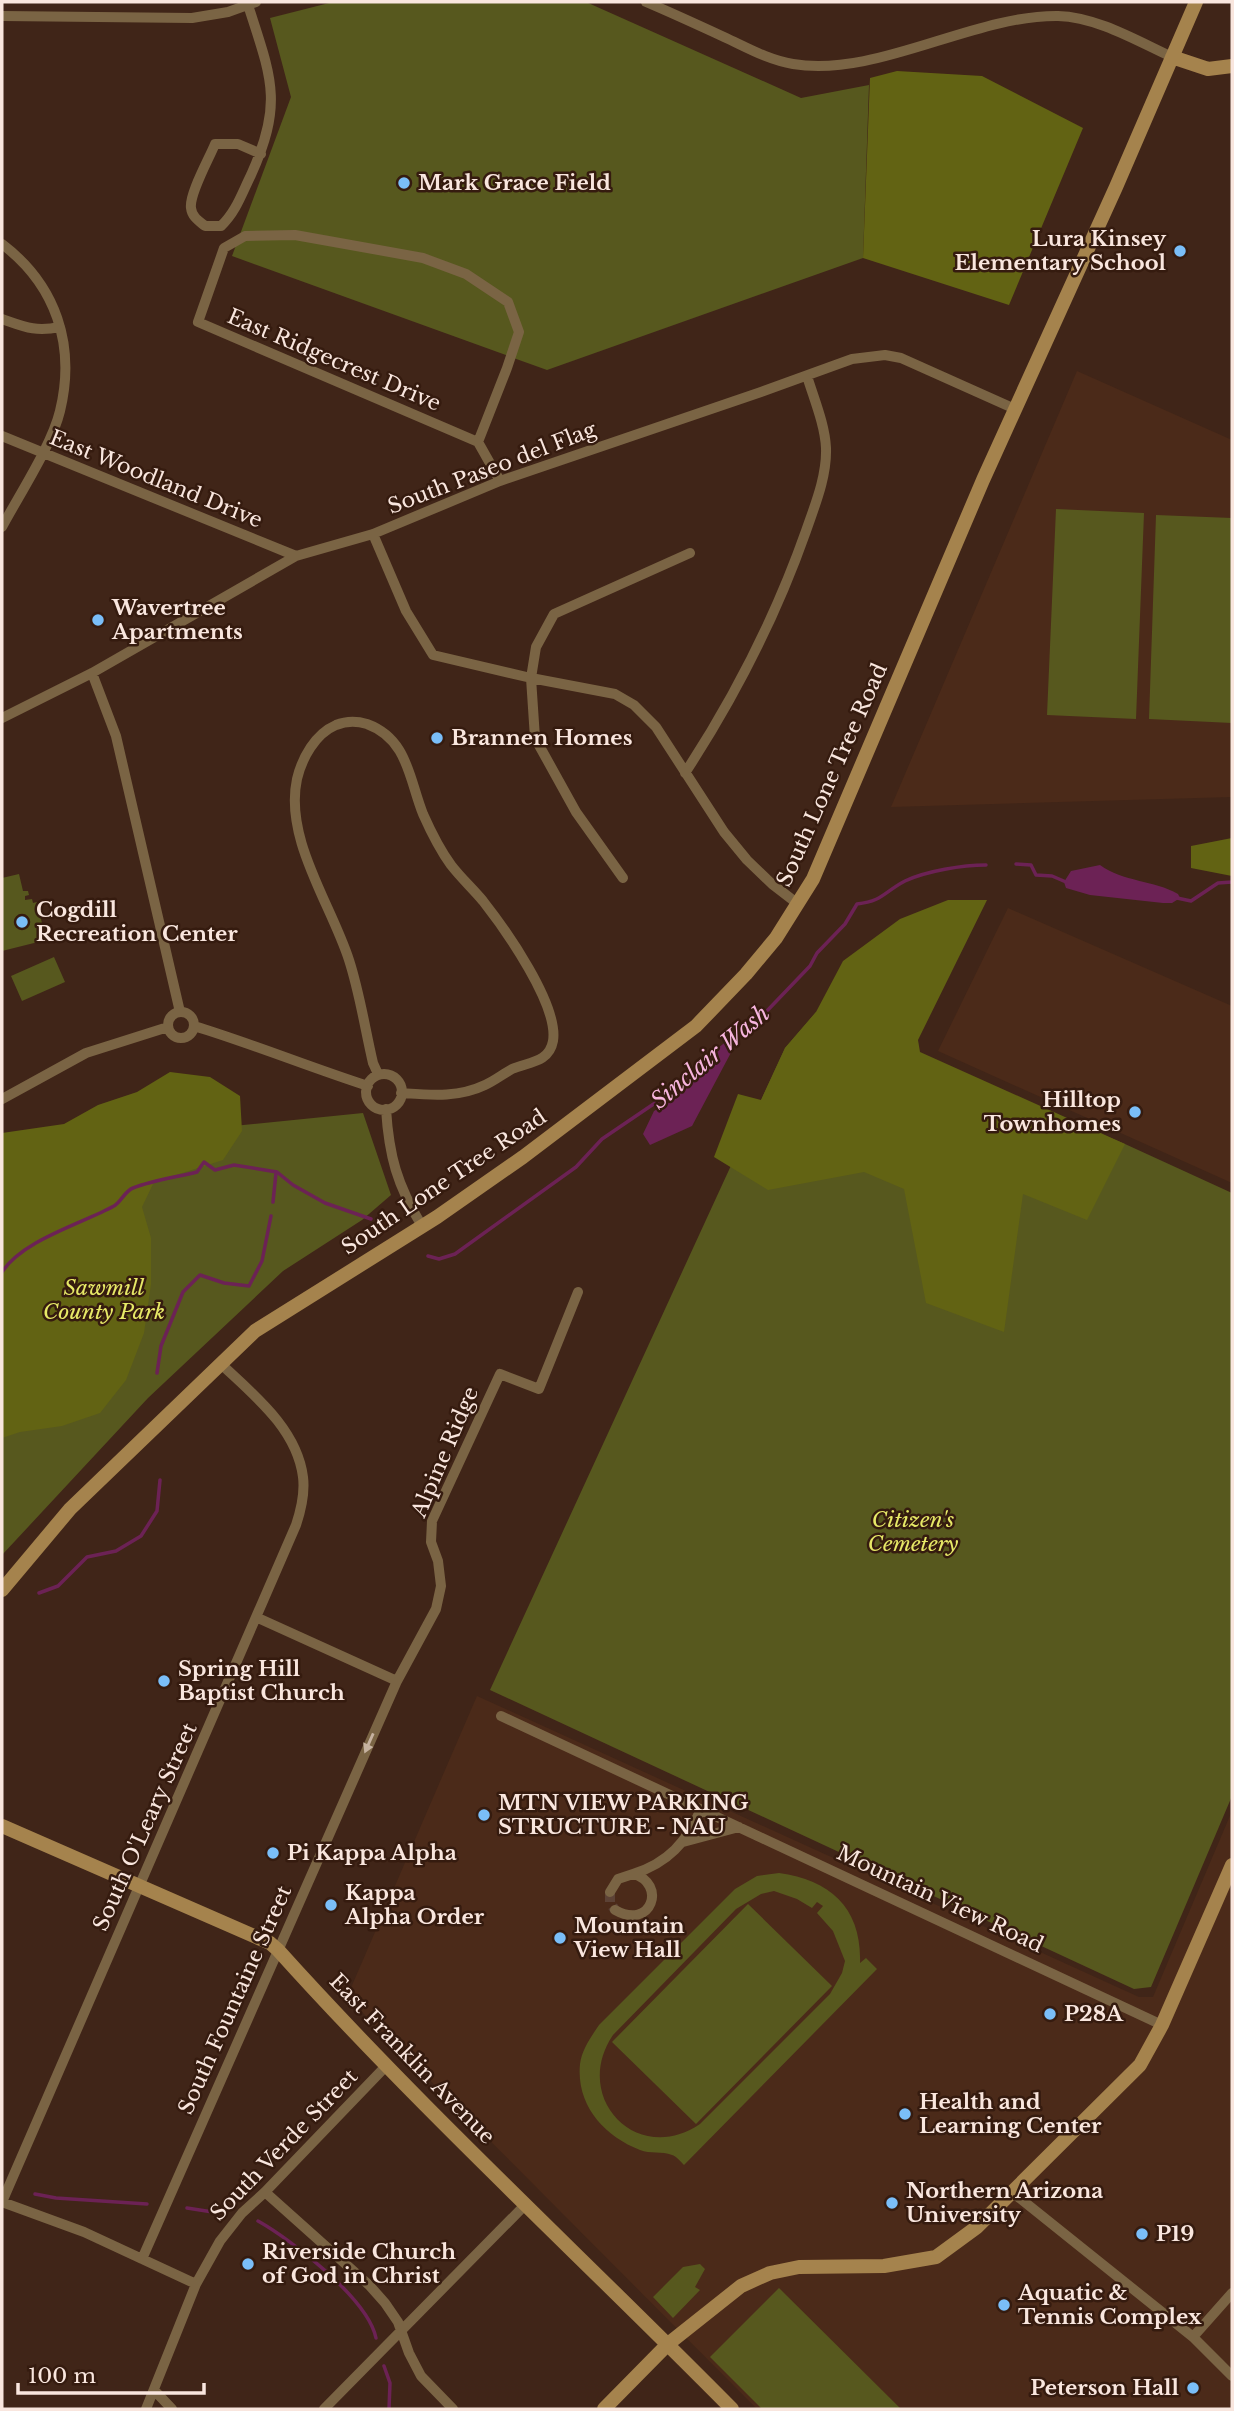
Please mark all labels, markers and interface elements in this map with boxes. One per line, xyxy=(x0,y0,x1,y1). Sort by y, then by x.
place label: Mark Grace Field xyxy=(418,170,611,196)
marker: Mark Grace Field xyxy=(396,175,412,191)
place label: Lura Kinsey Elementary School xyxy=(954,226,1167,276)
marker: Lura Kinsey Elementary School xyxy=(1172,243,1188,259)
street label: East Ridgecrest Drive xyxy=(223,303,445,417)
street label: South Paseo del Flag xyxy=(384,416,600,520)
street label: East Woodland Drive xyxy=(46,424,266,534)
place label: Wavertree Apartments xyxy=(111,595,243,645)
marker: Wavertree Apartments xyxy=(90,612,106,628)
street label: South Lone Tree Road xyxy=(771,659,893,891)
place label: Brannen Homes xyxy=(451,725,633,751)
marker: Brannen Homes xyxy=(429,730,445,746)
place label: Cogdill Recreation Center xyxy=(36,897,238,947)
marker: Cogdill Recreation Center xyxy=(14,914,30,930)
water label: Sinclair Wash xyxy=(645,999,775,1115)
place label: Hilltop Townhomes xyxy=(984,1087,1121,1137)
street label: South Lone Tree Road xyxy=(337,1104,551,1260)
marker: Hilltop Townhomes xyxy=(1127,1104,1143,1120)
park label: Sawmill County Park xyxy=(43,1275,165,1325)
street label: Alpine Ridge xyxy=(405,1383,484,1522)
park label: Citizen's Cemetery xyxy=(868,1507,958,1557)
place label: Spring Hill Baptist Church xyxy=(178,1656,345,1706)
marker: Spring Hill Baptist Church xyxy=(156,1673,172,1689)
street label: South O'Leary Street xyxy=(87,1719,203,1935)
one-way arrow xyxy=(364,1733,375,1754)
place label: MTN VIEW PARKING STRUCTURE - NAU xyxy=(498,1790,749,1840)
marker: MTN VIEW PARKING STRUCTURE - NAU xyxy=(476,1807,492,1823)
place label: Pi Kappa Alpha xyxy=(287,1840,457,1866)
street label: Mountain View Road xyxy=(832,1840,1048,1958)
marker: Pi Kappa Alpha xyxy=(265,1845,281,1861)
place label: Kappa Alpha Order xyxy=(344,1880,485,1930)
street label: South Fountaine Street xyxy=(173,1882,297,2118)
marker: Kappa Alpha Order xyxy=(323,1897,339,1913)
place label: Mountain View Hall xyxy=(573,1913,685,1963)
marker: Mountain View Hall xyxy=(552,1930,568,1946)
street label: East Franklin Avenue xyxy=(324,1968,500,2150)
place label: P28A xyxy=(1064,2001,1124,2027)
marker: P28A xyxy=(1042,2006,1058,2022)
street label: South Verde Street xyxy=(205,2064,363,2226)
place label: Health and Learning Center xyxy=(919,2089,1102,2139)
marker: Health and Learning Center xyxy=(897,2106,913,2122)
place label: Northern Arizona University xyxy=(906,2178,1103,2228)
marker: Northern Arizona University xyxy=(884,2195,900,2211)
place label: P19 xyxy=(1156,2221,1194,2247)
marker: P19 xyxy=(1134,2226,1150,2242)
place label: Riverside Church of God in Christ xyxy=(262,2239,456,2289)
marker: Riverside Church of God in Christ xyxy=(240,2256,256,2272)
place label: Aquatic & Tennis Complex xyxy=(1017,2280,1202,2330)
marker: Aquatic & Tennis Complex xyxy=(996,2297,1012,2313)
scale bar xyxy=(18,2352,203,2396)
text: 100 m xyxy=(28,2363,96,2389)
place label: Peterson Hall xyxy=(1030,2375,1180,2401)
marker: Peterson Hall xyxy=(1185,2380,1201,2396)

